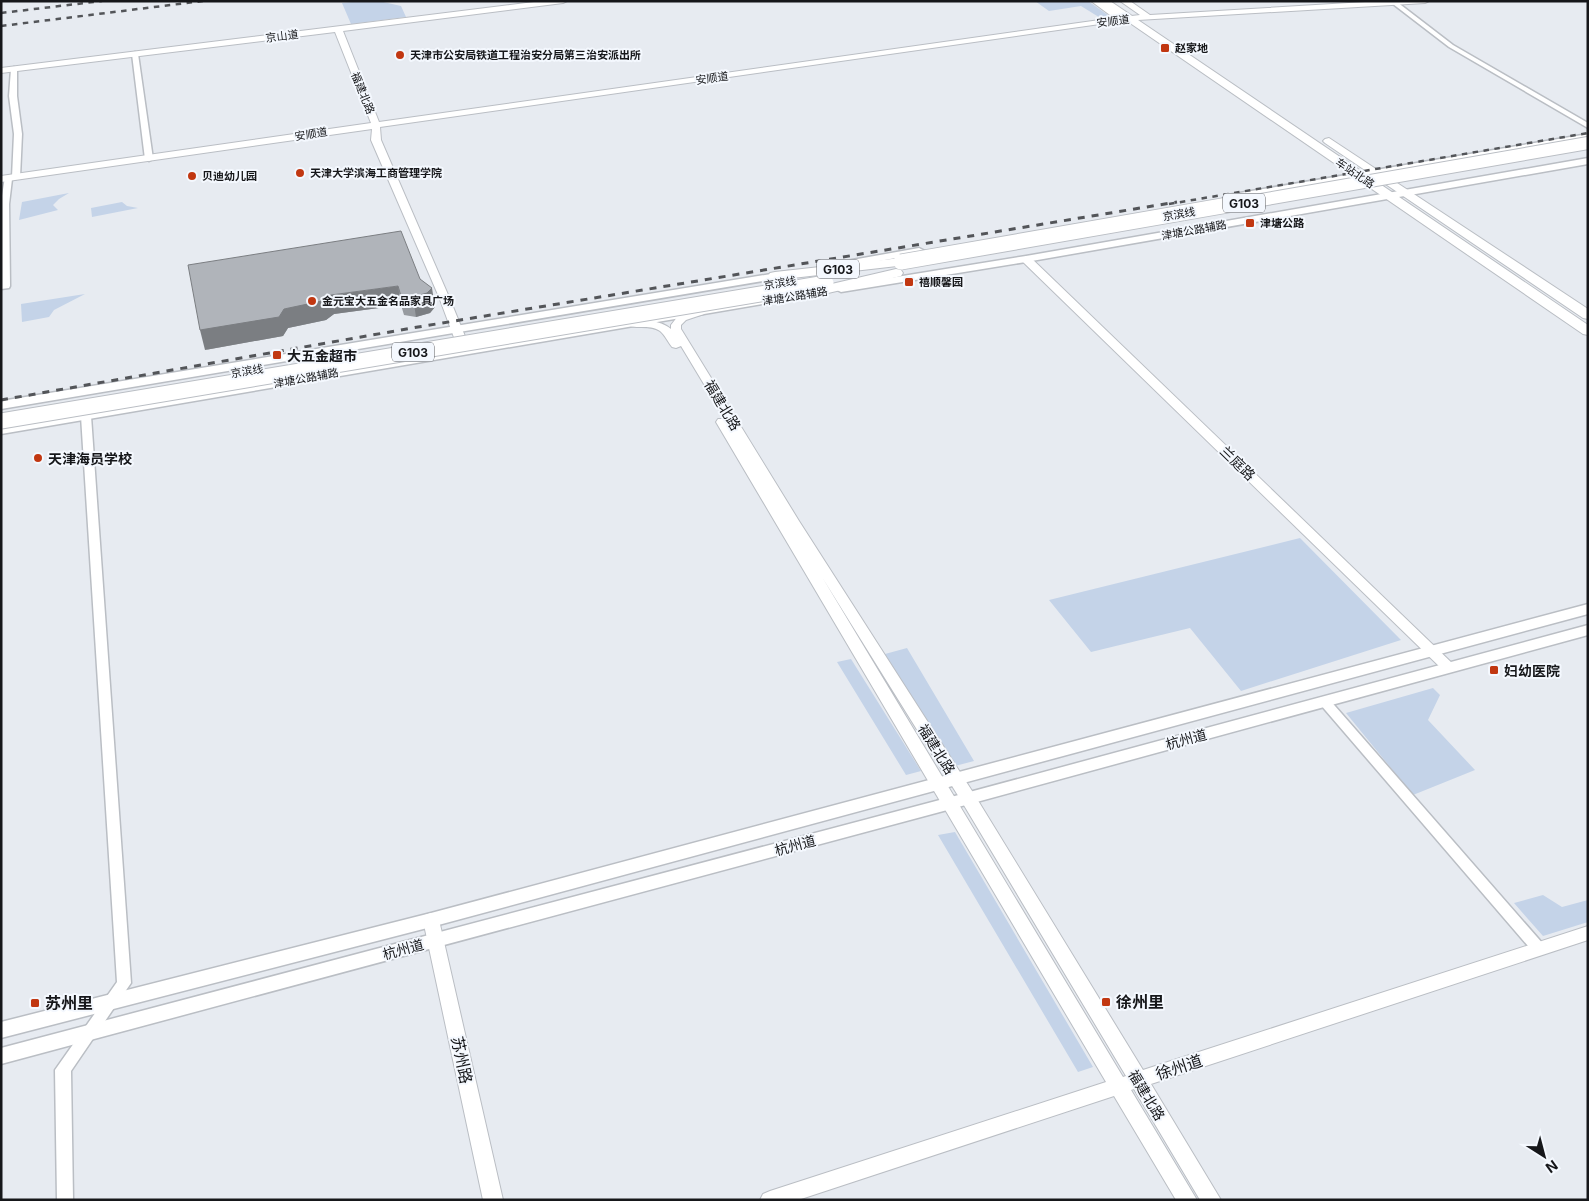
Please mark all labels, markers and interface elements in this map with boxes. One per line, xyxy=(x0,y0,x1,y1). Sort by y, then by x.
street label: 安顺道 xyxy=(1096,12,1130,30)
street label: 京山道 xyxy=(265,27,299,45)
place label: 赵家地 xyxy=(1175,41,1208,55)
marker: 赵家地 xyxy=(1159,42,1171,54)
place label: 天津市公安局铁道工程治安分局第三治安派出所 xyxy=(410,48,641,62)
marker: 天津市公安局铁道工程治安分局第三治安派出所 xyxy=(394,49,406,61)
street label: 安顺道 xyxy=(695,69,729,87)
street label: 福建北路 xyxy=(348,70,378,116)
street label: 安顺道 xyxy=(294,125,328,143)
street label: 车站北路 xyxy=(1333,155,1377,191)
place label: 天津大学滨海工商管理学院 xyxy=(310,166,442,180)
marker: 天津大学滨海工商管理学院 xyxy=(294,167,306,179)
place label: 贝迪幼儿园 xyxy=(202,169,257,183)
marker: 贝迪幼儿园 xyxy=(186,170,198,182)
road number: G103 xyxy=(1223,194,1265,212)
street label: 京滨线 xyxy=(1162,204,1196,224)
place label: 津塘公路 xyxy=(1260,216,1305,230)
street label: 津塘公路辅路 xyxy=(1160,217,1228,243)
marker: 津塘公路 xyxy=(1244,217,1256,229)
road number: G103 xyxy=(817,260,859,278)
street label: 京滨线 xyxy=(763,274,797,292)
place label: 禧顺馨园 xyxy=(919,275,963,289)
marker: 禧顺馨园 xyxy=(903,276,915,288)
street label: 津塘公路辅路 xyxy=(761,284,829,308)
place label: 金元宝大五金名品家具广场 xyxy=(322,294,454,308)
marker: 金元宝大五金名品家具广场 xyxy=(306,295,318,307)
road number: G103 xyxy=(392,342,434,362)
place label: 大五金超市 xyxy=(287,347,357,364)
marker: 大五金超市 xyxy=(271,349,283,361)
street label: 京滨线 xyxy=(230,362,264,380)
street label: 津塘公路辅路 xyxy=(272,365,340,391)
street label: 福建北路 xyxy=(701,377,745,433)
street label: 兰庭路 xyxy=(1217,442,1259,484)
place label: 天津海员学校 xyxy=(48,450,132,467)
marker: 天津海员学校 xyxy=(32,452,44,464)
place label: 妇幼医院 xyxy=(1504,662,1560,679)
marker: 妇幼医院 xyxy=(1488,664,1500,676)
street label: 福建北路 xyxy=(915,721,959,777)
street label: 杭州道 xyxy=(1164,725,1208,753)
street label: 杭州道 xyxy=(773,831,817,859)
street label: 杭州道 xyxy=(381,935,425,963)
place label: 徐州里 xyxy=(1116,992,1164,1012)
place label: 苏州里 xyxy=(45,993,93,1013)
marker: 徐州里 xyxy=(1100,996,1112,1008)
marker: 苏州里 xyxy=(29,997,41,1009)
street label: 苏州路 xyxy=(447,1034,477,1086)
street label: 徐州道 xyxy=(1153,1050,1205,1084)
street label: 福建北路 xyxy=(1125,1067,1169,1123)
north arrow xyxy=(1519,1131,1569,1181)
text: N xyxy=(1543,1157,1561,1177)

